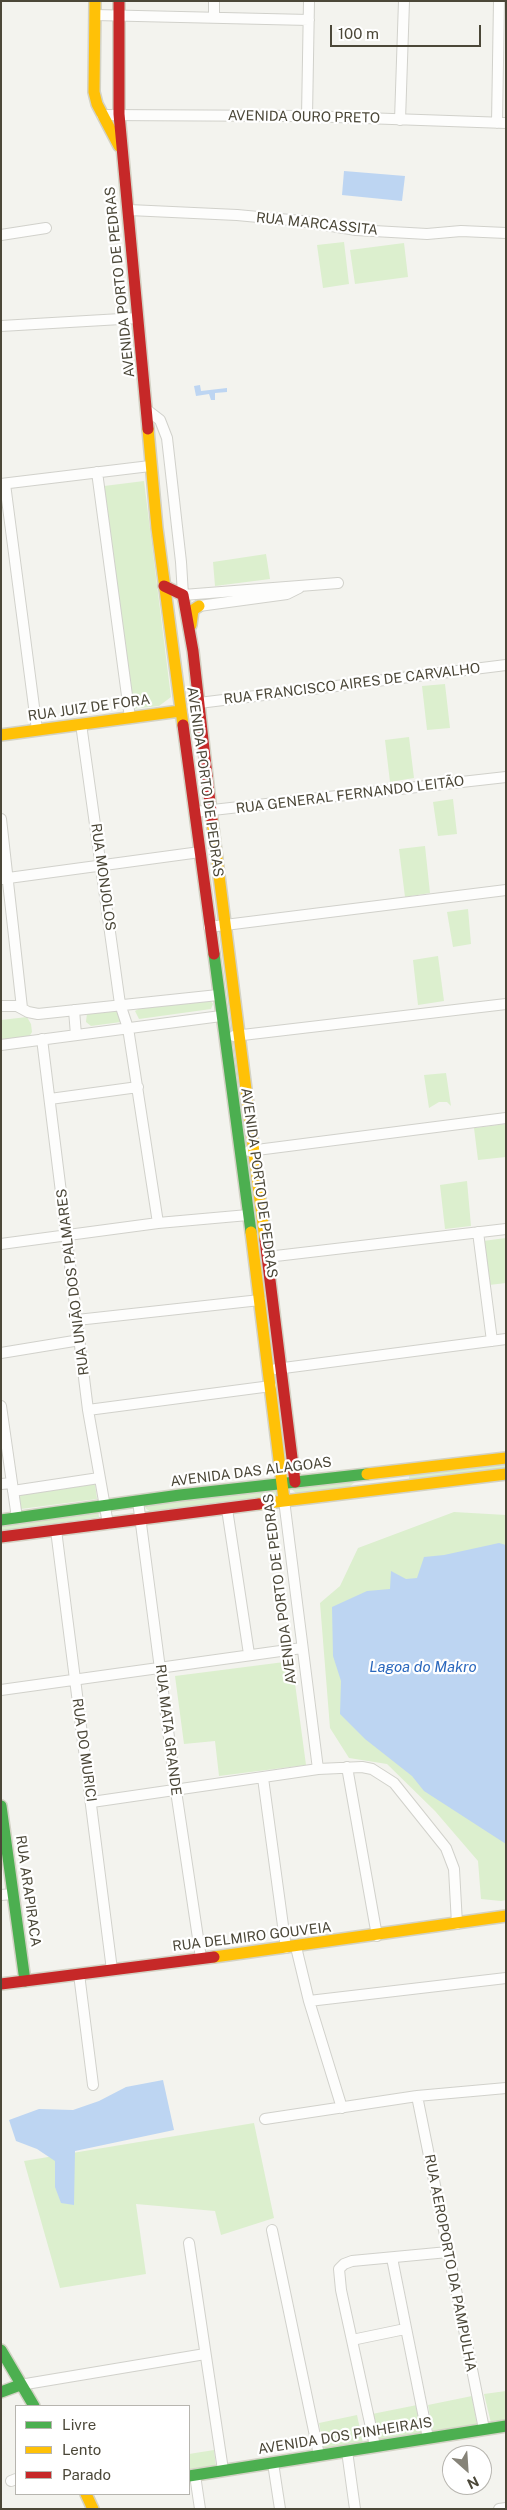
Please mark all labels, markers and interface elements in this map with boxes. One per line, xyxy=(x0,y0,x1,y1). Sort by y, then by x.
scale bar xyxy=(332,15,483,47)
text: 100 m xyxy=(338,25,379,42)
street label: AVENIDA OURO PRETO xyxy=(228,107,380,127)
street label: AVENIDA PORTO DE PEDRAS xyxy=(102,186,138,378)
street label: RUA MARCASSITA xyxy=(255,209,379,239)
street label: RUA FRANCISCO AIRES DE CARVALHO xyxy=(223,660,481,708)
street label: AVENIDA PORTO DE PEDRAS xyxy=(183,686,227,878)
street label: RUA JUIZ DE FORA xyxy=(27,691,151,725)
street label: RUA GENERAL FERNANDO LEITÃO xyxy=(235,773,465,817)
street label: RUA MONJOLOS xyxy=(87,822,119,932)
street label: AVENIDA PORTO DE PEDRAS xyxy=(237,1087,281,1279)
street label: RUA UNIÃO DOS PALMARES xyxy=(53,1188,93,1376)
street label: AVENIDA DAS ALAGOAS xyxy=(169,1454,333,1490)
street label: AVENIDA PORTO DE PEDRAS xyxy=(260,1493,300,1685)
water label: Lagoa do Makro xyxy=(369,1658,477,1676)
street label: RUA MATA GRANDE xyxy=(152,1663,184,1797)
street label: RUA DO MURICI xyxy=(68,1697,100,1803)
street label: RUA ARAPIRACA xyxy=(12,1834,44,1948)
street label: RUA DELMIRO GOUVEIA xyxy=(172,1919,332,1955)
street label: RUA AEROPORTO DA PAMPULHA xyxy=(421,2153,479,2373)
legend xyxy=(15,2405,190,2495)
street label: AVENIDA DOS PINHEIRAIS xyxy=(257,2414,433,2458)
text: Livre xyxy=(62,2416,96,2433)
text: Lento xyxy=(62,2441,101,2458)
north arrow xyxy=(442,2445,492,2495)
text: Parado xyxy=(62,2466,111,2483)
text: N xyxy=(465,2473,482,2492)

